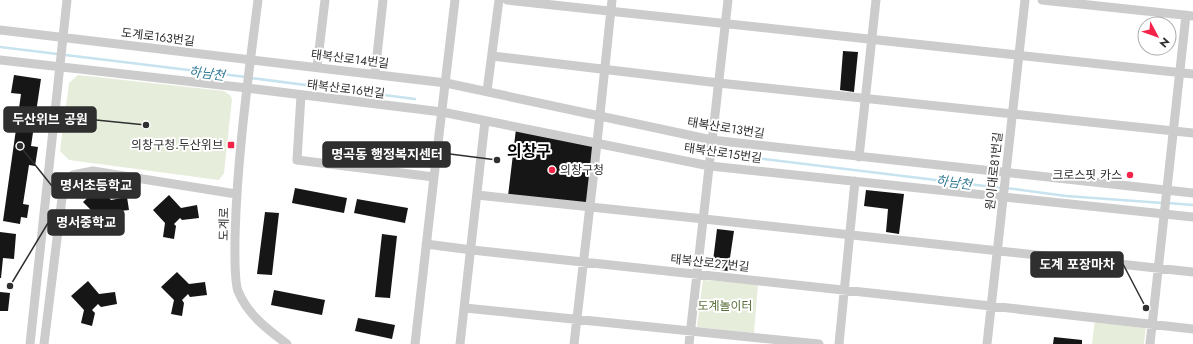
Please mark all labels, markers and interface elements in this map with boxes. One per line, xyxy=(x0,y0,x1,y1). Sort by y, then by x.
north arrow xyxy=(1137,16,1177,56)
street label: 도계로163번길 xyxy=(120,24,196,50)
text: N xyxy=(1156,34,1173,51)
street label: 태복산로14번길 xyxy=(310,45,390,73)
water label: 하남천 xyxy=(188,62,227,85)
street label: 태복산로16번길 xyxy=(306,75,386,103)
callout: 두산위브 공원 xyxy=(4,107,96,132)
text: 두산위브 공원 xyxy=(12,110,88,129)
street label: 태복산로13번길 xyxy=(686,113,766,143)
street label: 원이대로81번길 xyxy=(981,131,1007,211)
place label: 의창구청.두산위브 xyxy=(131,136,223,154)
street label: 태복산로15번길 xyxy=(683,139,763,167)
marker: 의창구청.두산위브 xyxy=(226,140,236,150)
district label: 의창구 xyxy=(507,140,551,163)
callout: 명곡동 행정복지센터 xyxy=(323,142,450,167)
text: 명곡동 행정복지센터 xyxy=(331,145,443,164)
place label: 의창구청 xyxy=(560,161,604,179)
marker: 의창구청 xyxy=(547,165,557,175)
place label: 크로스핏 카스 xyxy=(1052,166,1122,184)
marker: 크로스핏 카스 xyxy=(1125,170,1135,180)
water label: 하남천 xyxy=(935,171,974,194)
callout: 명서초등학교 xyxy=(52,173,140,198)
text: 명서초등학교 xyxy=(60,176,132,195)
street label: 도계로 xyxy=(215,207,233,241)
callout: 명서중학교 xyxy=(48,210,124,235)
text: 명서중학교 xyxy=(56,213,116,232)
street label: 태복산로27번길 xyxy=(670,250,750,276)
callout: 도계 포장마차 xyxy=(1031,252,1123,277)
text: 도계 포장마차 xyxy=(1039,255,1115,274)
park label: 도계놀이터 xyxy=(697,297,753,315)

